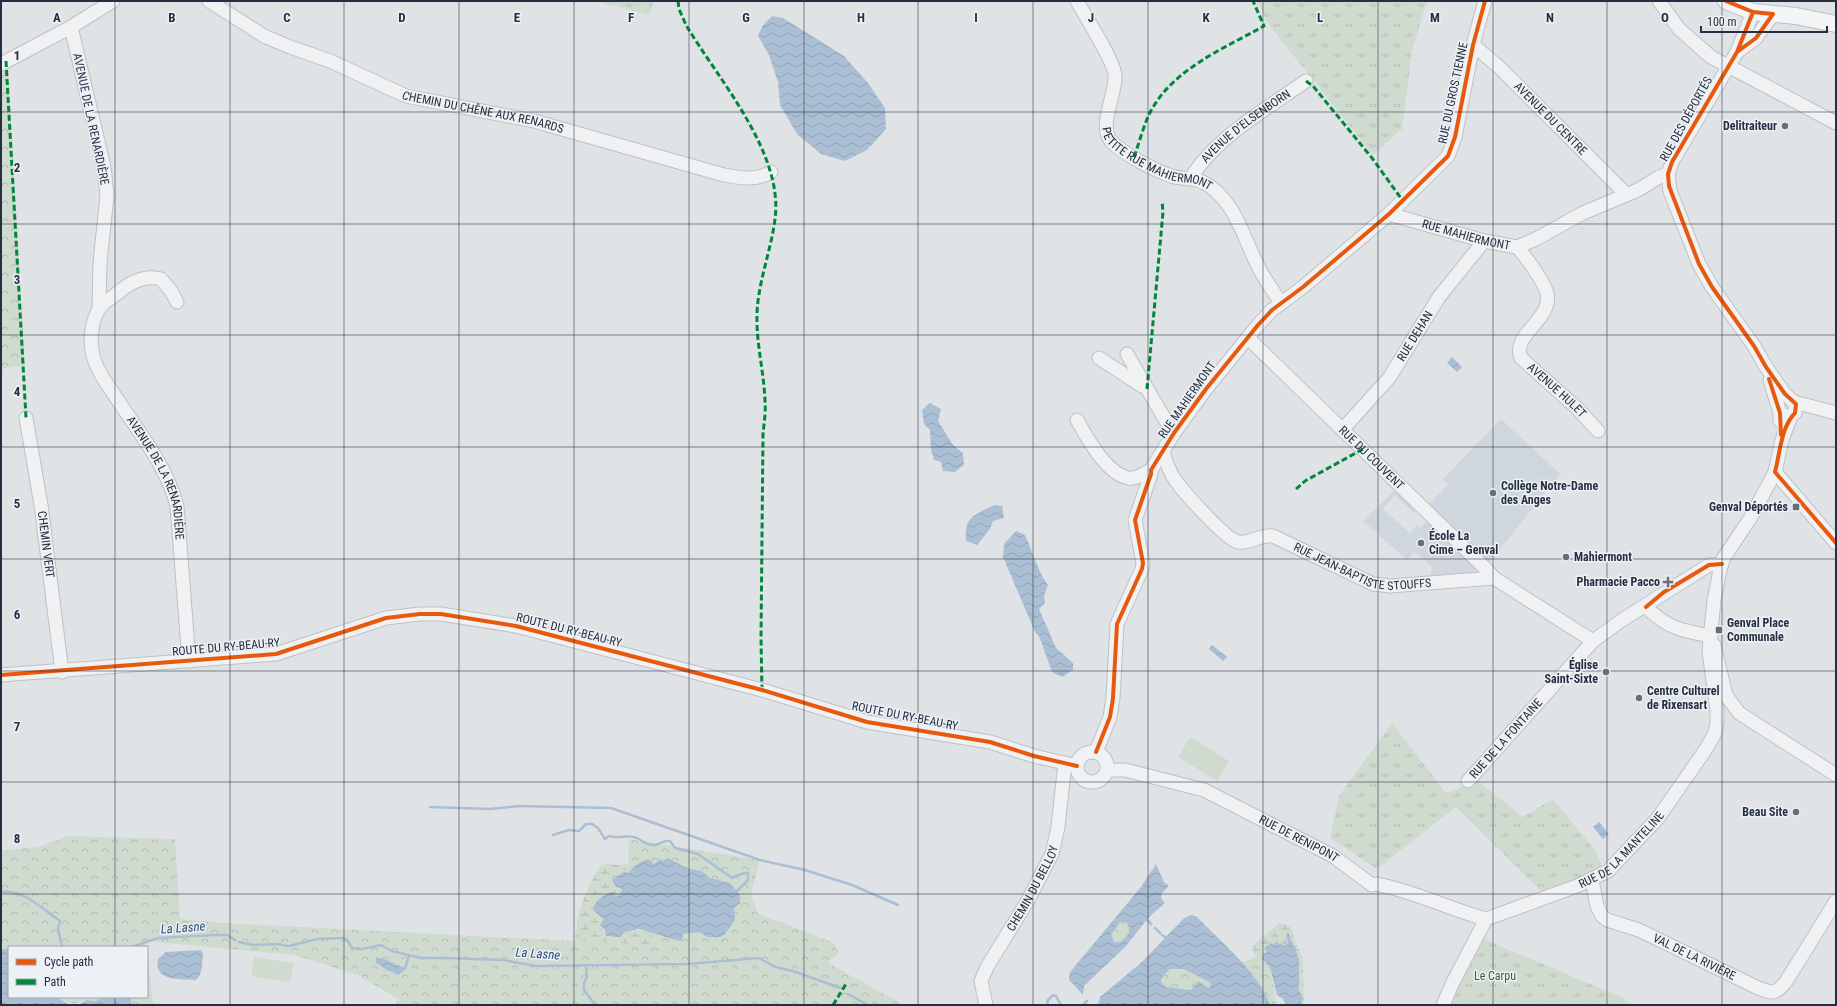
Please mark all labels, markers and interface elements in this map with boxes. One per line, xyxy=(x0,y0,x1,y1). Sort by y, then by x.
scale bar xyxy=(1701,8,1827,34)
text: A xyxy=(53,10,61,25)
text: B xyxy=(168,10,176,25)
text: C xyxy=(283,10,291,25)
text: D xyxy=(398,10,406,25)
text: E xyxy=(514,10,521,25)
text: F xyxy=(628,10,634,25)
text: G xyxy=(742,10,750,25)
text: H xyxy=(857,10,865,25)
text: I xyxy=(974,10,978,25)
text: J xyxy=(1088,10,1094,25)
text: K xyxy=(1202,10,1210,25)
text: L xyxy=(1317,10,1323,25)
text: M xyxy=(1430,10,1440,25)
text: N xyxy=(1546,10,1554,25)
text: O xyxy=(1661,10,1669,25)
text: 100 m xyxy=(1707,15,1737,29)
street label: RUE DU GROS TIENNE xyxy=(1435,41,1471,145)
text: 1 xyxy=(14,48,20,63)
street label: AVENUE DE LA RENARDIÈRE xyxy=(70,52,113,186)
street label: RUE DES DÉPORTÉS xyxy=(1656,74,1715,164)
street label: AVENUE DU CENTRE xyxy=(1511,79,1590,158)
street label: AVENUE D'ELSENBORN xyxy=(1198,87,1293,166)
street label: CHEMIN DU CHÊNE AUX RENARDS xyxy=(400,88,565,136)
place label: Delitraiteur xyxy=(1723,119,1777,133)
marker: Delitraiteur xyxy=(1780,121,1790,131)
street label: PETITE RUE MAHIERMONT xyxy=(1099,126,1215,193)
text: 2 xyxy=(14,160,21,175)
street label: RUE MAHIERMONT xyxy=(1420,217,1511,253)
text: 3 xyxy=(14,272,20,287)
street label: RUE DEHAN xyxy=(1394,308,1436,364)
street label: RUE MAHIERMONT xyxy=(1155,359,1219,441)
street label: AVENUE HULET xyxy=(1525,360,1589,420)
text: 4 xyxy=(14,384,21,399)
street label: AVENUE DE LA RENARDIÈRE xyxy=(124,414,187,540)
street label: RUE DU COUVENT xyxy=(1336,423,1407,493)
place label: Collège Notre-Dame des Anges xyxy=(1501,479,1598,507)
marker: Collège Notre-Dame des Anges xyxy=(1488,488,1498,498)
text: 5 xyxy=(14,496,21,511)
place label: Genval Déportés xyxy=(1709,500,1789,514)
marker: Genval Déportés xyxy=(1791,502,1801,512)
street label: CHEMIN VERT xyxy=(35,510,57,579)
place label: École La Cime – Genval xyxy=(1429,528,1498,557)
marker: École La Cime – Genval xyxy=(1416,538,1426,548)
street label: RUE JEAN-BAPTISTE STOUFFS xyxy=(1291,540,1432,593)
place label: Mahiermont xyxy=(1574,550,1632,564)
marker: Mahiermont xyxy=(1561,552,1571,562)
place label: Pharmacie Pacco xyxy=(1577,575,1660,589)
marker: Pharmacie Pacco xyxy=(1663,577,1673,587)
text: 6 xyxy=(14,607,21,622)
street label: ROUTE DU RY-BEAU-RY xyxy=(515,610,624,650)
place label: Genval Place Communale xyxy=(1727,616,1789,644)
marker: Genval Place Communale xyxy=(1714,625,1724,635)
street label: ROUTE DU RY-BEAU-RY xyxy=(172,635,281,659)
place label: Église Saint-Sixte xyxy=(1545,657,1598,686)
marker: Église Saint-Sixte xyxy=(1601,667,1611,677)
place label: Centre Culturel de Rixensart xyxy=(1647,684,1720,712)
marker: Centre Culturel de Rixensart xyxy=(1634,693,1644,703)
street label: RUE DE LA FONTAINE xyxy=(1467,696,1545,781)
street label: ROUTE DU RY-BEAU-RY xyxy=(851,699,960,733)
text: 7 xyxy=(14,719,21,734)
place label: Beau Site xyxy=(1742,805,1788,819)
marker: Beau Site xyxy=(1791,807,1801,817)
street label: RUE DE LA MANTELINE xyxy=(1576,809,1667,891)
street label: RUE DE RENIPONT xyxy=(1257,812,1342,865)
text: 8 xyxy=(14,831,20,846)
street label: CHEMIN DU BELLOY xyxy=(1004,843,1061,934)
water label: La Lasne xyxy=(160,918,206,937)
street label: VAL DE LA RIVIÈRE xyxy=(1651,931,1738,983)
water label: La Lasne xyxy=(515,944,561,963)
legend xyxy=(8,946,148,998)
text: Cycle path xyxy=(44,955,94,969)
park label: Le Carpu xyxy=(1474,969,1516,983)
text: Path xyxy=(44,975,66,989)

